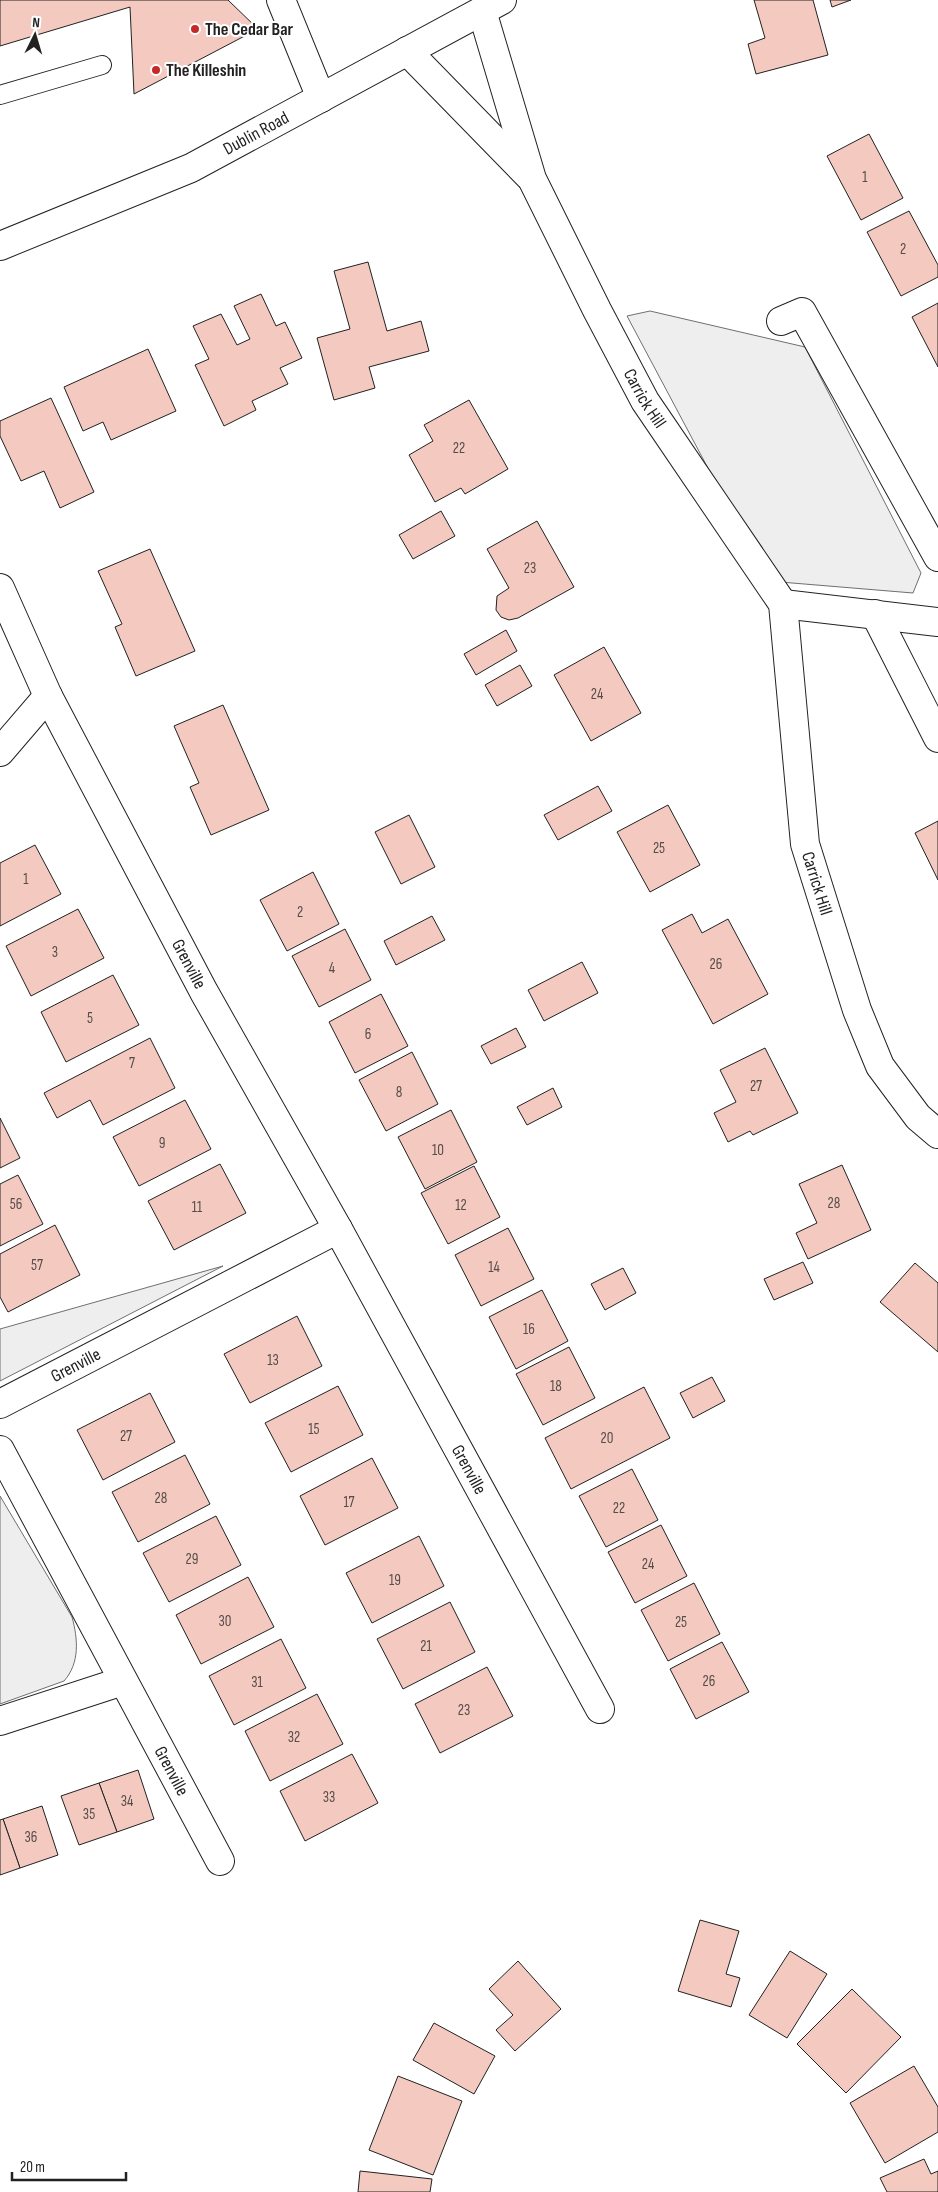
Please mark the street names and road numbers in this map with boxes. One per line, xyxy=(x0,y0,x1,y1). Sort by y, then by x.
street label: Dublin Road xyxy=(220,107,293,160)
street label: Carrick Hill xyxy=(619,365,670,432)
street label: Carrick Hill xyxy=(797,849,837,918)
street label: Grenville xyxy=(167,936,210,993)
street label: Grenville xyxy=(47,1344,104,1387)
street label: Grenville xyxy=(447,1441,491,1498)
street label: Grenville xyxy=(150,1743,193,1800)

